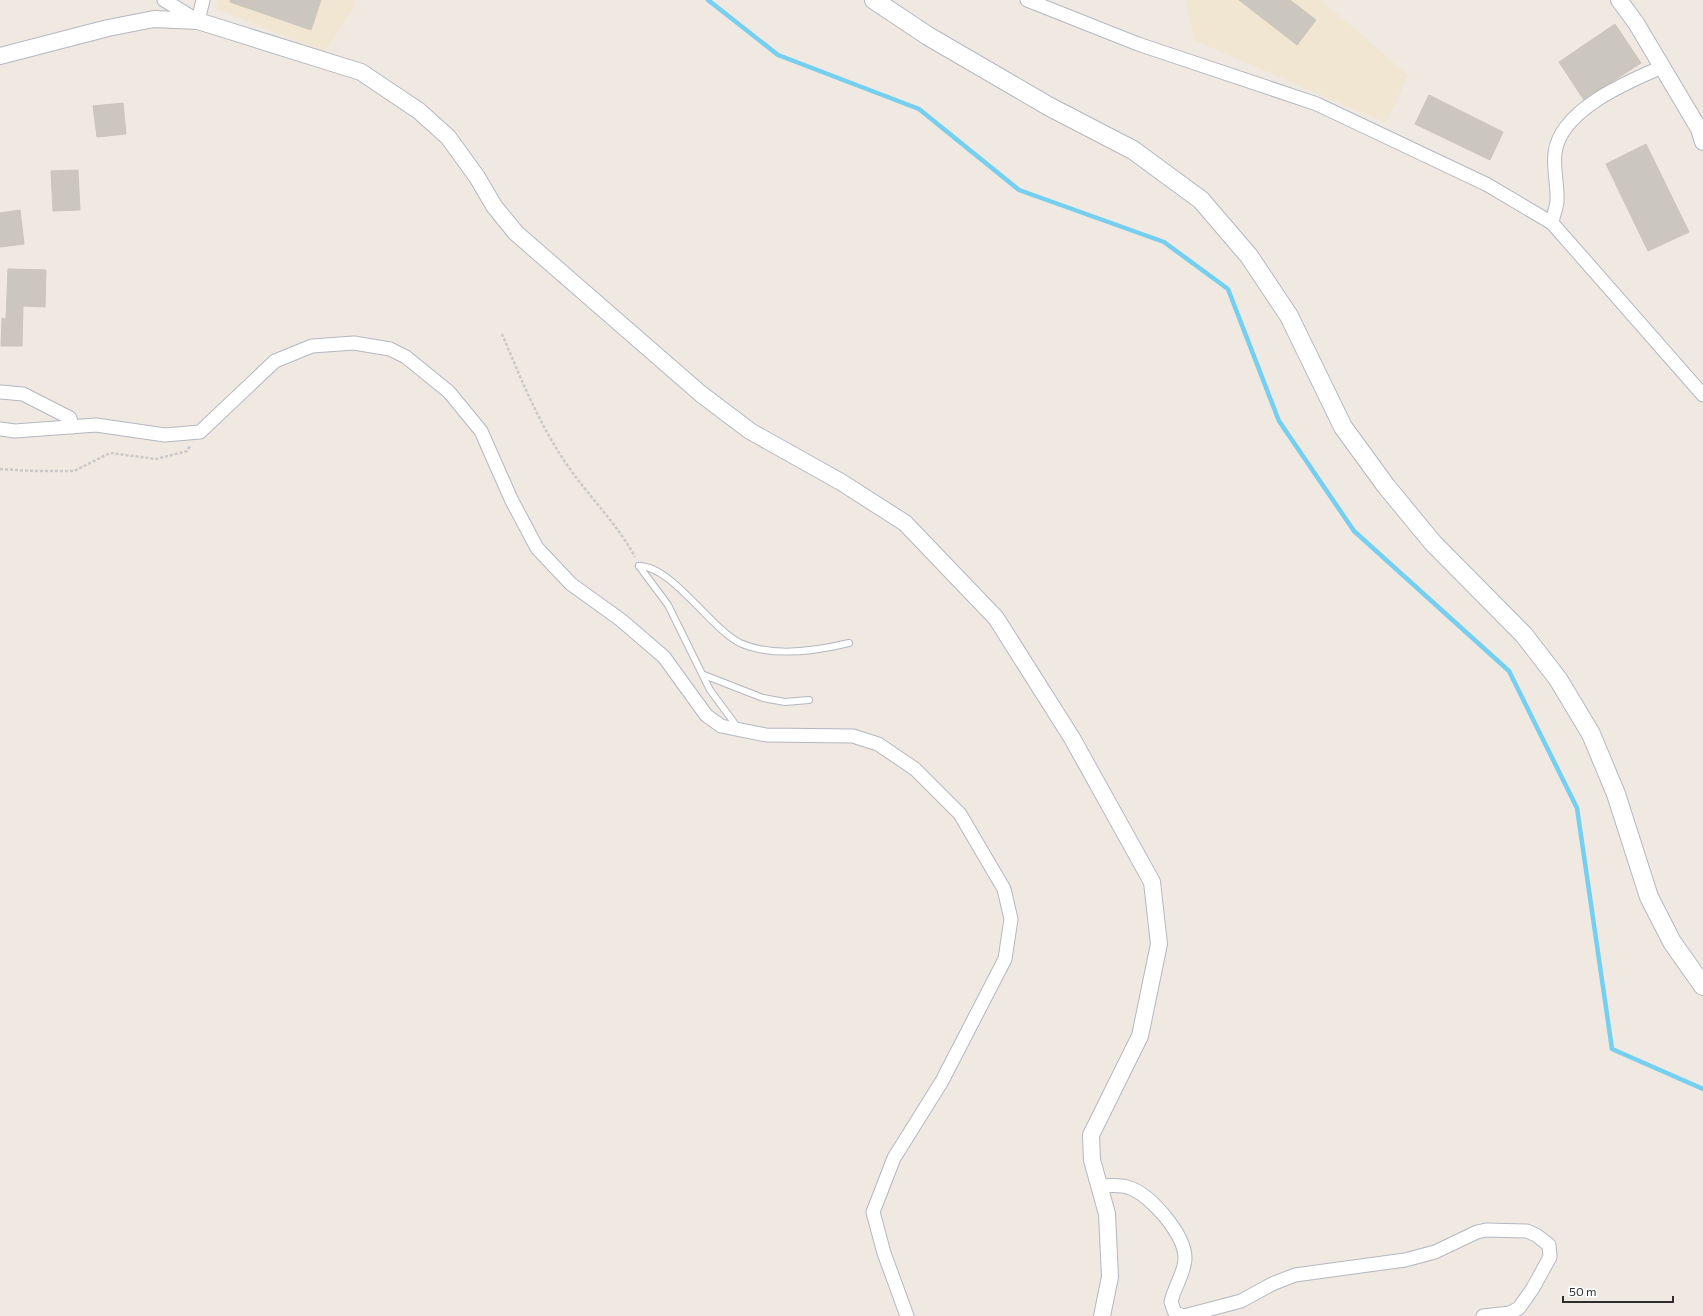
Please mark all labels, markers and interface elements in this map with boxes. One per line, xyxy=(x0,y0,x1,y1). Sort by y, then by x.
scale bar xyxy=(1563,1278,1673,1304)
text: 50 m xyxy=(1569,1284,1597,1298)

